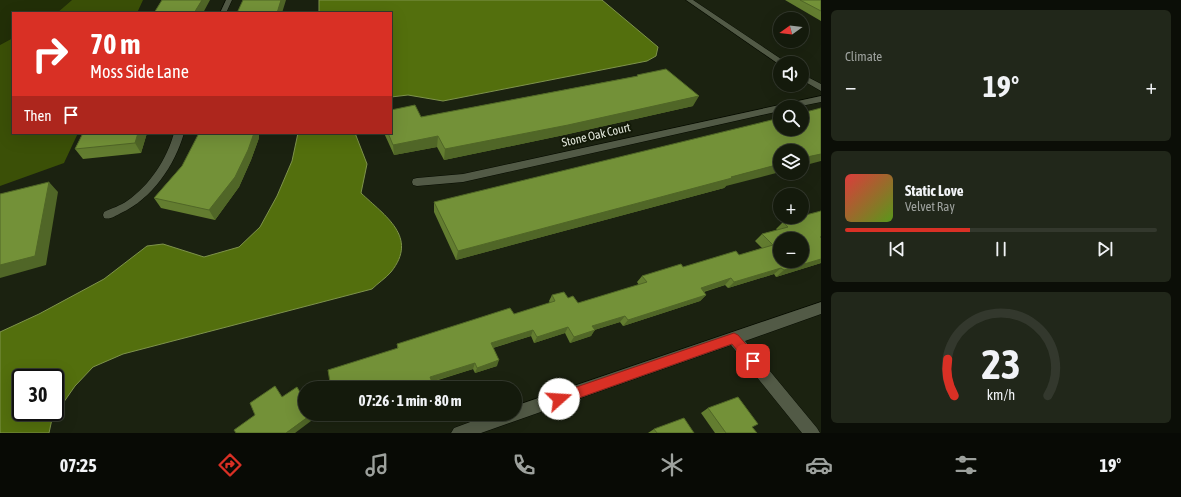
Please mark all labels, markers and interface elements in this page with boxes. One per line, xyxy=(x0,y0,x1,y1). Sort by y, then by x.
north arrow xyxy=(773,12,809,48)
map controls xyxy=(773,12,809,268)
icon: right xyxy=(24,28,76,80)
text: 70 m xyxy=(90,28,140,60)
text: Climate xyxy=(845,49,882,64)
button: sound xyxy=(773,56,809,92)
text: Moss Side Lane xyxy=(90,61,189,82)
text: 19° xyxy=(983,69,1019,103)
text: − xyxy=(845,73,856,99)
text: + xyxy=(1146,73,1157,99)
button: search xyxy=(773,100,809,136)
icon: arrive xyxy=(60,104,82,126)
text: Then xyxy=(24,107,52,124)
street label: Stone Oak Court xyxy=(560,120,632,150)
button: layers xyxy=(773,144,809,180)
text: Static Love xyxy=(905,182,964,199)
button: + xyxy=(773,188,809,224)
text: Velvet Ray xyxy=(905,199,955,214)
button: − xyxy=(773,232,809,268)
icon: previous xyxy=(886,238,908,260)
icon: pause xyxy=(990,238,1012,260)
icon: next xyxy=(1094,238,1116,260)
text: 23 xyxy=(981,339,1021,387)
pin xyxy=(736,344,770,378)
icon: arrive xyxy=(742,350,764,372)
speed limit sign: 30 xyxy=(12,369,64,421)
position arrow xyxy=(538,378,580,420)
text: km/h xyxy=(987,386,1015,402)
text: 07:26 · 1 min · 80 m xyxy=(358,392,462,409)
icon: directions xyxy=(216,451,244,479)
icon: music xyxy=(363,451,391,479)
icon: phone xyxy=(510,451,538,479)
icon: climate xyxy=(658,451,686,479)
icon: car xyxy=(805,451,833,479)
icon: filters xyxy=(952,451,980,479)
text: 07:25 xyxy=(60,455,97,476)
text: 19° xyxy=(1099,455,1121,476)

